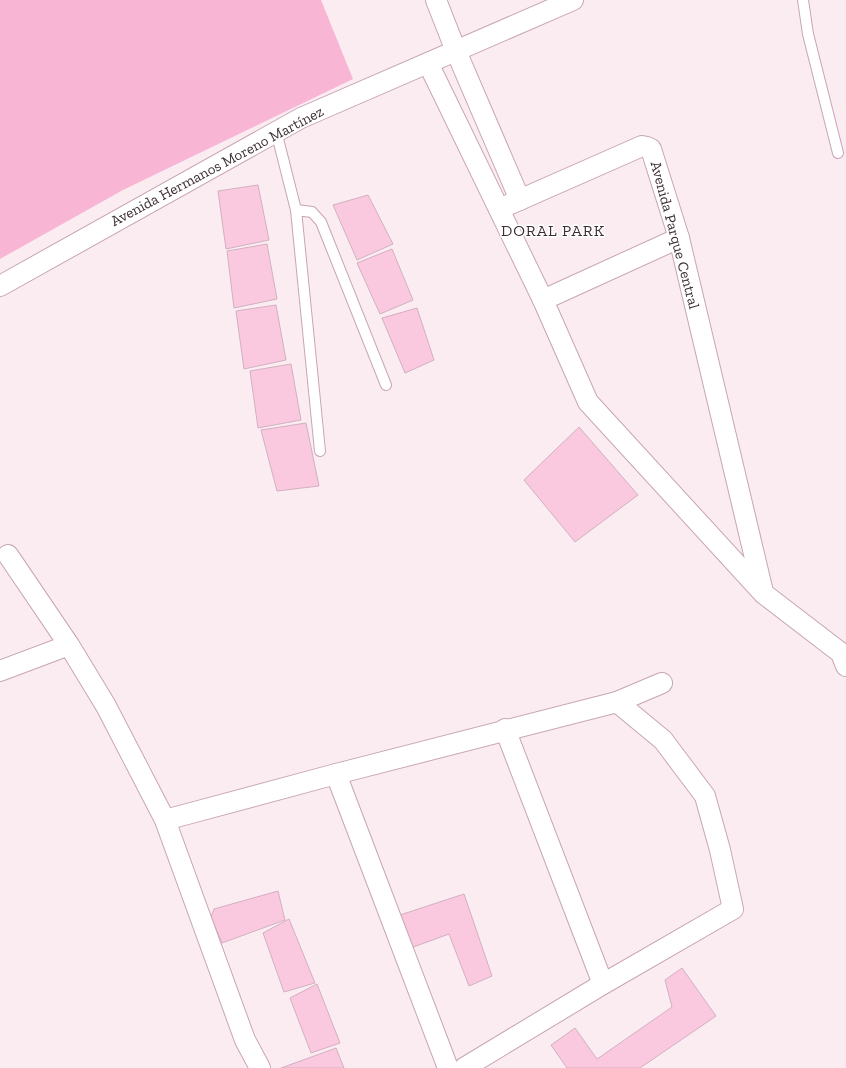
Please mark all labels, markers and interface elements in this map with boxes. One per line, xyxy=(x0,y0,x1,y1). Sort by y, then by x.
street label: Avenida Hermanos Moreno Martínez xyxy=(107,102,327,230)
street label: Avenida Parque Central xyxy=(647,159,703,311)
district label: DORAL PARK xyxy=(501,221,605,240)

